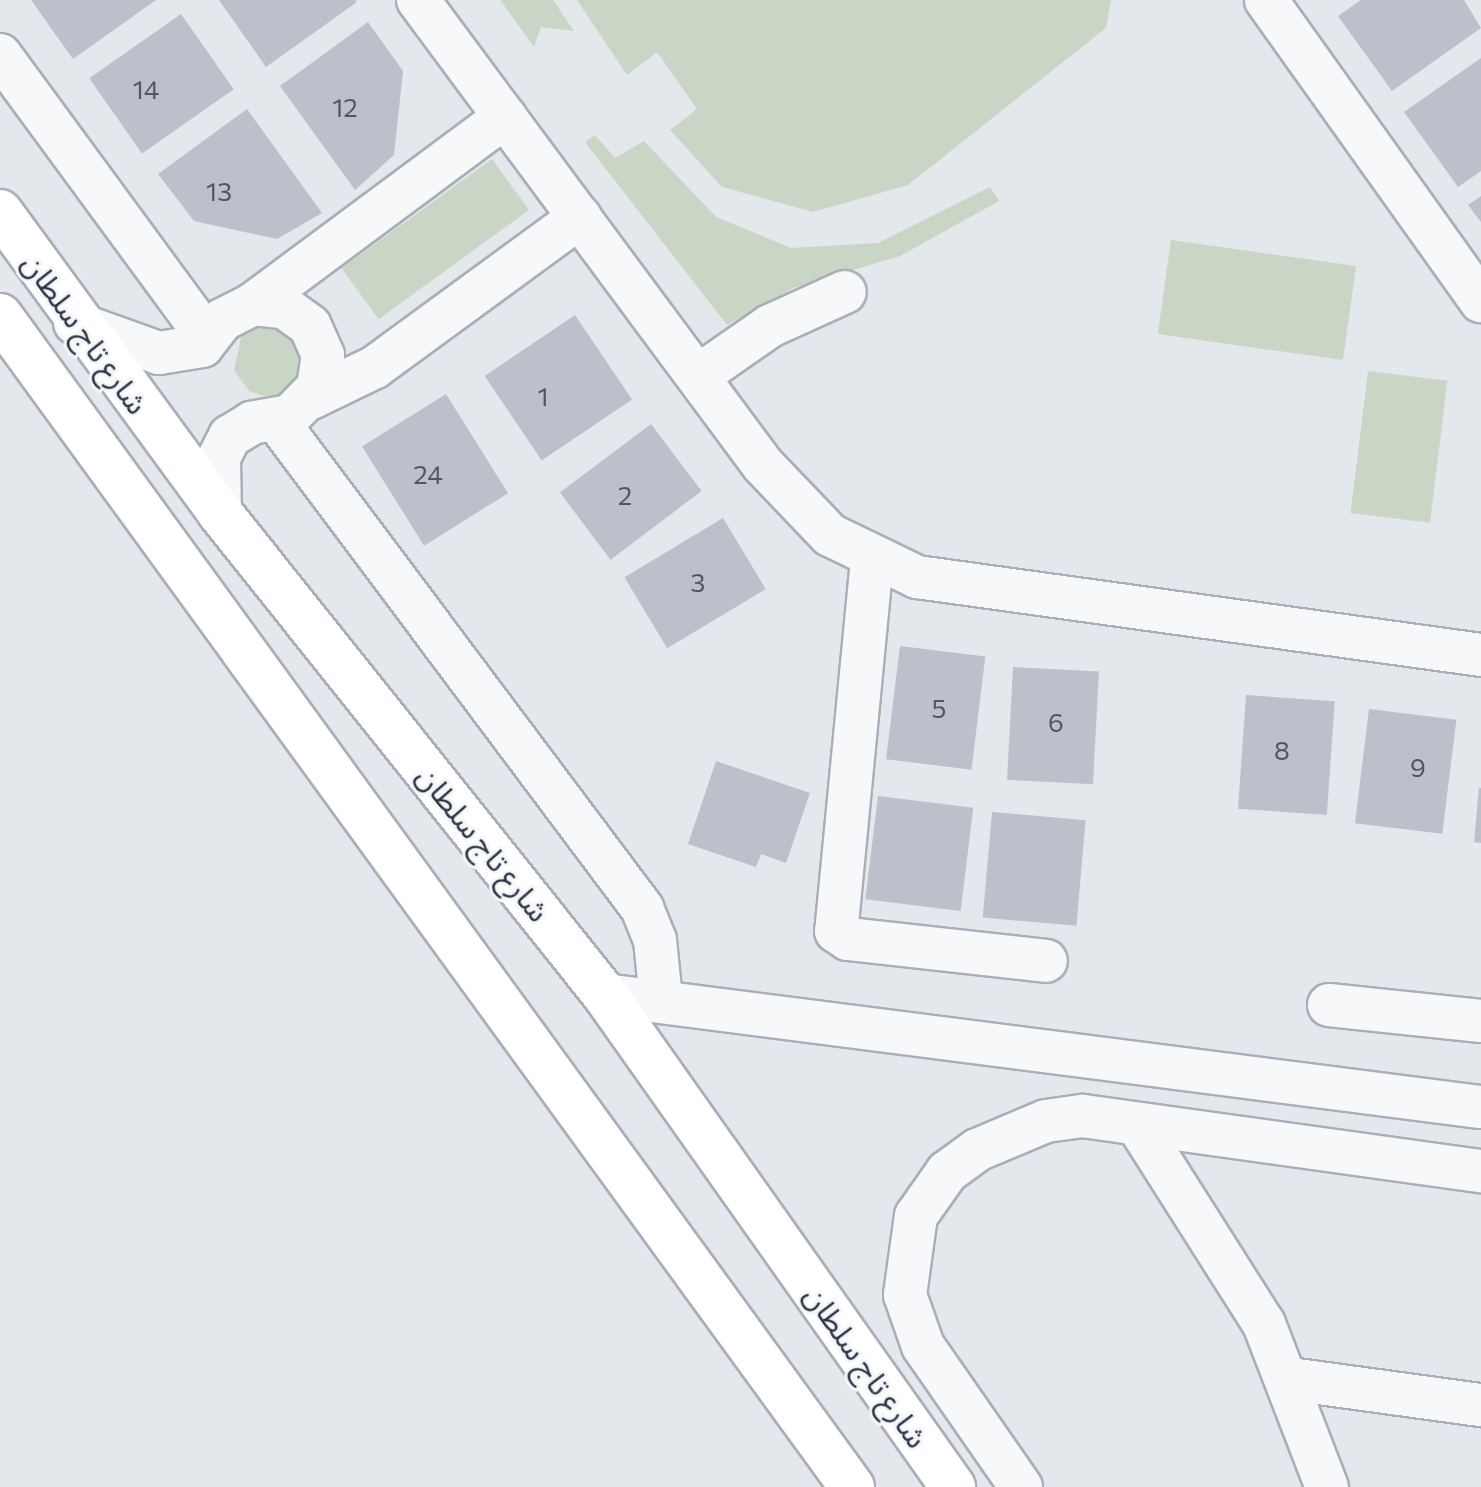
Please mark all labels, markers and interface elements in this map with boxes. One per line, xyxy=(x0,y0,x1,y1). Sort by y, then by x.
house number: 14 xyxy=(133,73,159,105)
house number: 12 xyxy=(332,91,358,123)
house number: 13 xyxy=(206,175,232,207)
street label: شارع تاج سلطان xyxy=(16,246,156,420)
house number: 1 xyxy=(537,380,549,412)
house number: 24 xyxy=(413,458,443,490)
house number: 2 xyxy=(618,479,632,511)
house number: 3 xyxy=(691,566,705,598)
house number: 5 xyxy=(932,692,946,724)
house number: 6 xyxy=(1048,706,1064,738)
house number: 8 xyxy=(1274,734,1290,766)
house number: 9 xyxy=(1410,751,1426,783)
street label: شارع تاج سلطان xyxy=(410,758,558,928)
street label: شارع تاج سلطان xyxy=(798,1278,936,1454)

